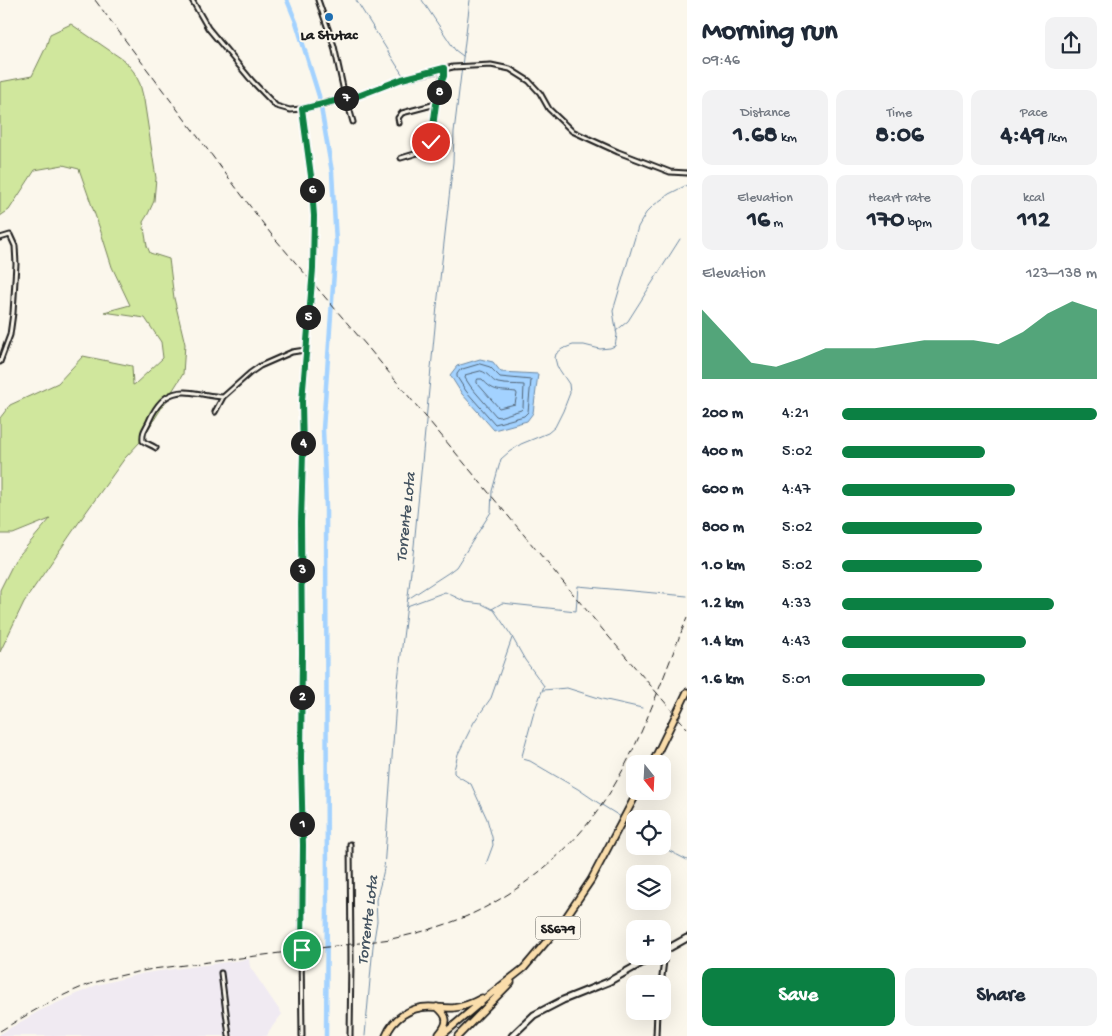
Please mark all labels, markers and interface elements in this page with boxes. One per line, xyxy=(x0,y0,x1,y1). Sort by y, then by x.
marker: La Stutac xyxy=(323,11,335,23)
text: Morning run xyxy=(702,16,837,49)
button: share xyxy=(1045,17,1097,69)
place label: La Stutac xyxy=(300,27,358,45)
text: 09:46 xyxy=(702,52,740,71)
pin: 8 xyxy=(426,80,452,104)
text: 8 xyxy=(436,84,443,101)
pin: 7 xyxy=(334,86,358,110)
text: 7 xyxy=(343,90,350,107)
text: Distance xyxy=(740,105,790,122)
text: Time xyxy=(887,105,912,122)
text: Pace xyxy=(1020,105,1048,122)
pin xyxy=(410,121,452,163)
text: 1.68 xyxy=(733,122,778,151)
text: 8:06 xyxy=(875,122,924,151)
text: 4:49 xyxy=(1000,122,1044,151)
icon: check xyxy=(417,128,445,156)
text: km xyxy=(778,130,797,147)
text: /km xyxy=(1044,130,1067,147)
pin: 6 xyxy=(300,178,324,202)
text: 6 xyxy=(309,182,316,199)
text: Elevation xyxy=(737,190,793,207)
text: Heart rate xyxy=(868,190,931,207)
text: kcal xyxy=(1023,190,1045,207)
text: 16 xyxy=(747,207,770,236)
text: 170 xyxy=(867,207,904,236)
text: 112 xyxy=(1018,207,1050,236)
text: m xyxy=(770,215,783,232)
text: bpm xyxy=(904,215,932,232)
text: Elevation xyxy=(702,265,766,284)
text: 123–138 m xyxy=(1026,265,1097,284)
pin: 5 xyxy=(296,304,320,330)
text: 5 xyxy=(305,309,312,326)
text: 200 m xyxy=(702,405,743,424)
text: 4:21 xyxy=(782,405,809,424)
pin: 4 xyxy=(290,430,316,456)
text: 4 xyxy=(300,435,307,452)
text: 400 m xyxy=(702,443,743,462)
text: 5:02 xyxy=(782,443,812,462)
water label: Torrente Lota xyxy=(393,471,422,563)
text: 600 m xyxy=(702,481,743,500)
text: 4:47 xyxy=(782,481,810,500)
text: 800 m xyxy=(702,519,744,538)
text: 5:02 xyxy=(782,519,812,538)
text: 1.0 km xyxy=(702,557,745,576)
text: 5:02 xyxy=(782,557,812,576)
pin: 3 xyxy=(290,558,314,582)
text: 3 xyxy=(299,562,306,579)
text: 1.2 km xyxy=(702,595,744,614)
text: 4:33 xyxy=(782,595,811,614)
text: 1.4 km xyxy=(702,633,743,652)
text: 4:43 xyxy=(782,633,810,652)
text: 1.6 km xyxy=(702,671,744,690)
text: 5:01 xyxy=(782,671,811,690)
pin: 2 xyxy=(290,684,314,710)
text: 2 xyxy=(299,689,306,706)
north arrow xyxy=(626,755,671,800)
map controls xyxy=(626,755,671,1020)
button: locate xyxy=(626,810,671,855)
pin: 1 xyxy=(290,812,314,836)
text: 1 xyxy=(300,816,305,833)
button: layers xyxy=(626,865,671,910)
water label: Torrente Lota xyxy=(355,874,385,966)
road number: SS679 xyxy=(536,916,580,940)
button: + xyxy=(626,920,671,965)
pin xyxy=(281,929,323,971)
icon: arrive xyxy=(288,936,316,964)
button: Save xyxy=(702,968,895,1026)
button: Share xyxy=(905,968,1097,1026)
button: − xyxy=(626,975,671,1020)

